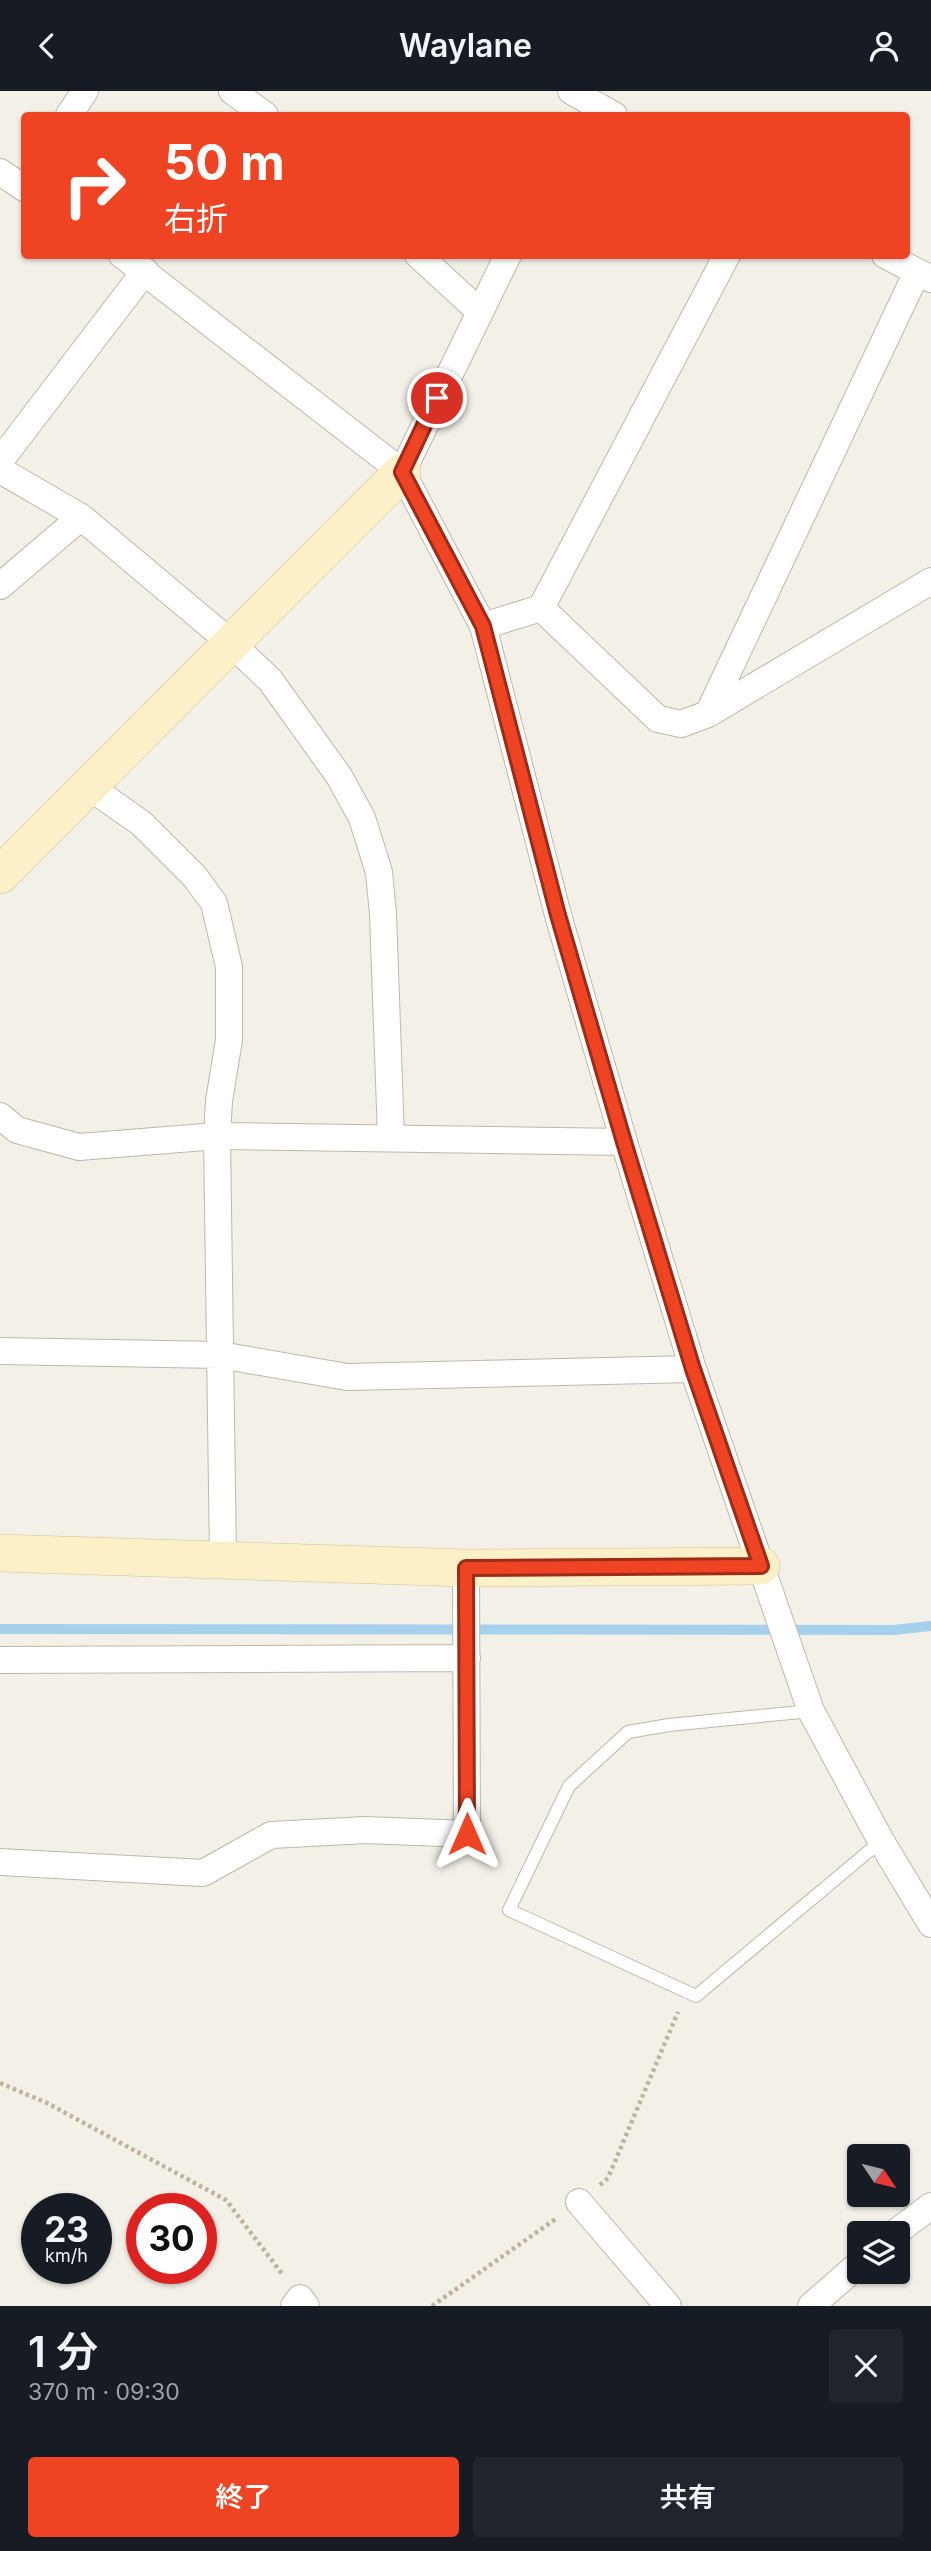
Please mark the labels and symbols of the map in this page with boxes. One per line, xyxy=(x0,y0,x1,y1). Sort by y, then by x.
pin xyxy=(407,368,467,428)
position arrow xyxy=(430,1797,504,1871)
north arrow xyxy=(847,2144,910,2207)
speed limit sign: 30 xyxy=(126,2193,217,2284)

